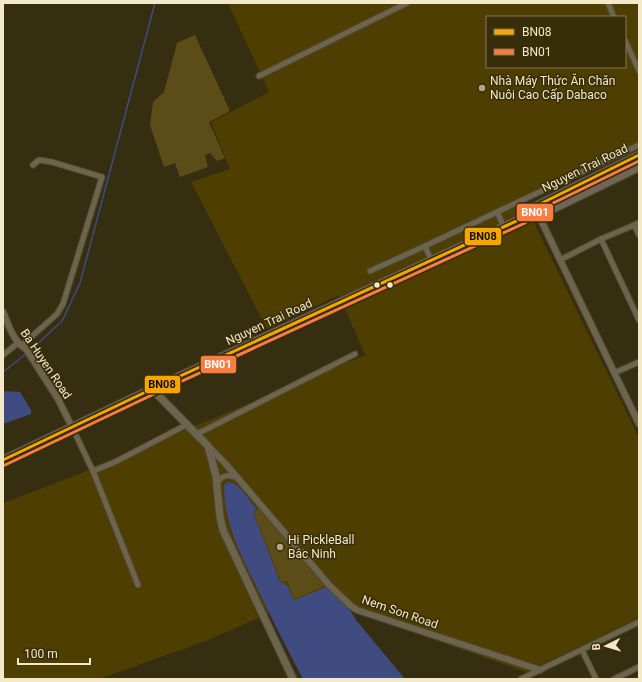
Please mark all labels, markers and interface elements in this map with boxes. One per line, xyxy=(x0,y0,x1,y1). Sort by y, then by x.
legend xyxy=(486,16,626,68)
text: BN08 xyxy=(522,25,552,39)
text: BN01 xyxy=(522,45,552,59)
place label: Nhà Máy Thức Ăn Chăn Nuôi Cao Cấp Dabaco xyxy=(490,73,615,102)
marker: Nhà Máy Thức Ăn Chăn Nuôi Cao Cấp Dabaco xyxy=(477,83,487,93)
street label: Nguyen Trai Road xyxy=(540,141,630,195)
line badge: BN01 xyxy=(516,203,554,222)
text: BN01 xyxy=(521,206,549,219)
line badge: BN08 xyxy=(464,227,502,246)
text: BN08 xyxy=(469,230,497,243)
unlabelled marker xyxy=(372,280,382,290)
unlabelled marker xyxy=(385,280,395,290)
street label: Nguyen Trai Road xyxy=(224,296,314,348)
street label: Ba Huyen Road xyxy=(17,326,75,402)
line badge: BN01 xyxy=(200,355,237,374)
text: BN01 xyxy=(204,358,232,371)
line badge: BN08 xyxy=(144,375,181,394)
text: BN08 xyxy=(148,378,176,391)
place label: Hi PickleBall Bắc Ninh xyxy=(288,533,354,561)
marker: Hi PickleBall Bắc Ninh xyxy=(275,542,285,552)
street label: Nem Son Road xyxy=(360,592,440,632)
north arrow xyxy=(586,626,626,666)
scale bar xyxy=(18,640,90,666)
text: B xyxy=(590,643,603,651)
text: 100 m xyxy=(24,647,58,661)

